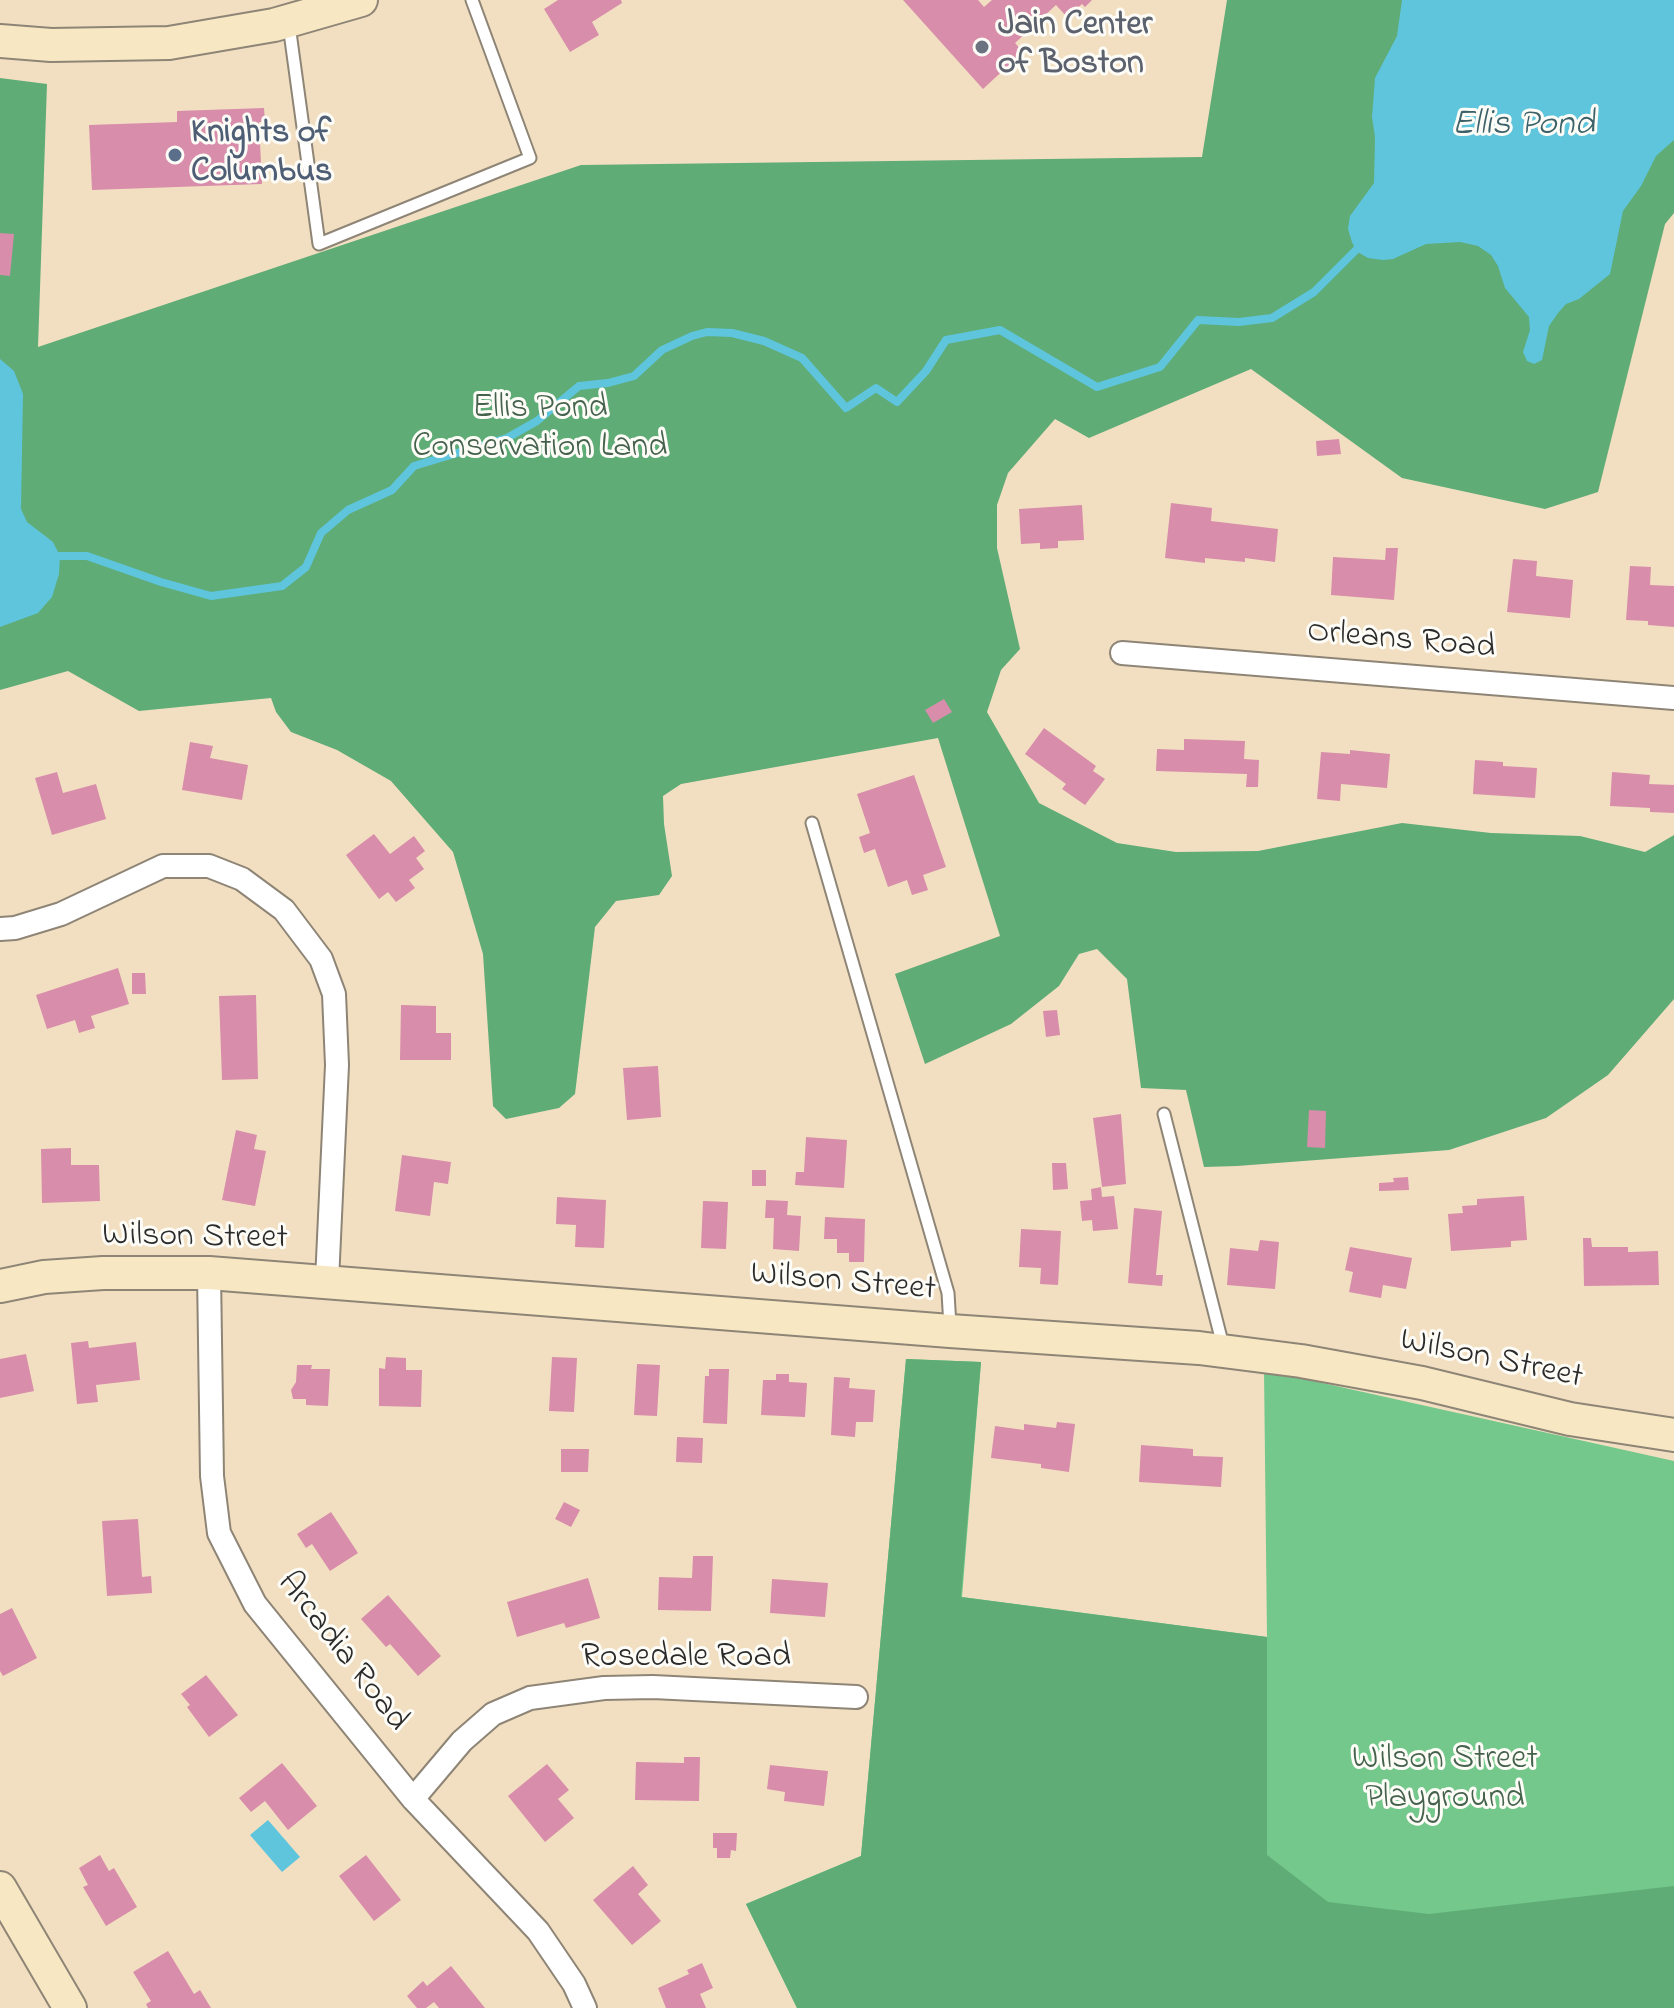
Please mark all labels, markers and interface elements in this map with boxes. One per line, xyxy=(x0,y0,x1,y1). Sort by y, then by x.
place label: Jain Center of Boston xyxy=(998,7,1152,86)
marker: Jain Center of Boston xyxy=(973,38,991,56)
water label: Ellis Pond xyxy=(1451,105,1595,149)
place label: Knights of Columbus xyxy=(191,115,332,194)
marker: Knights of Columbus xyxy=(166,146,184,164)
park label: Ellis Pond Conservation Land xyxy=(413,390,667,470)
street label: Orleans Road xyxy=(1305,613,1497,671)
street label: Wilson Street xyxy=(102,1217,288,1261)
street label: Wilson Street xyxy=(749,1256,937,1312)
street label: Wilson Street xyxy=(1396,1322,1586,1400)
street label: Arcadia Road xyxy=(266,1565,416,1741)
street label: Rosedale Road xyxy=(581,1639,791,1679)
park label: Wilson Street Playground xyxy=(1352,1741,1538,1820)

